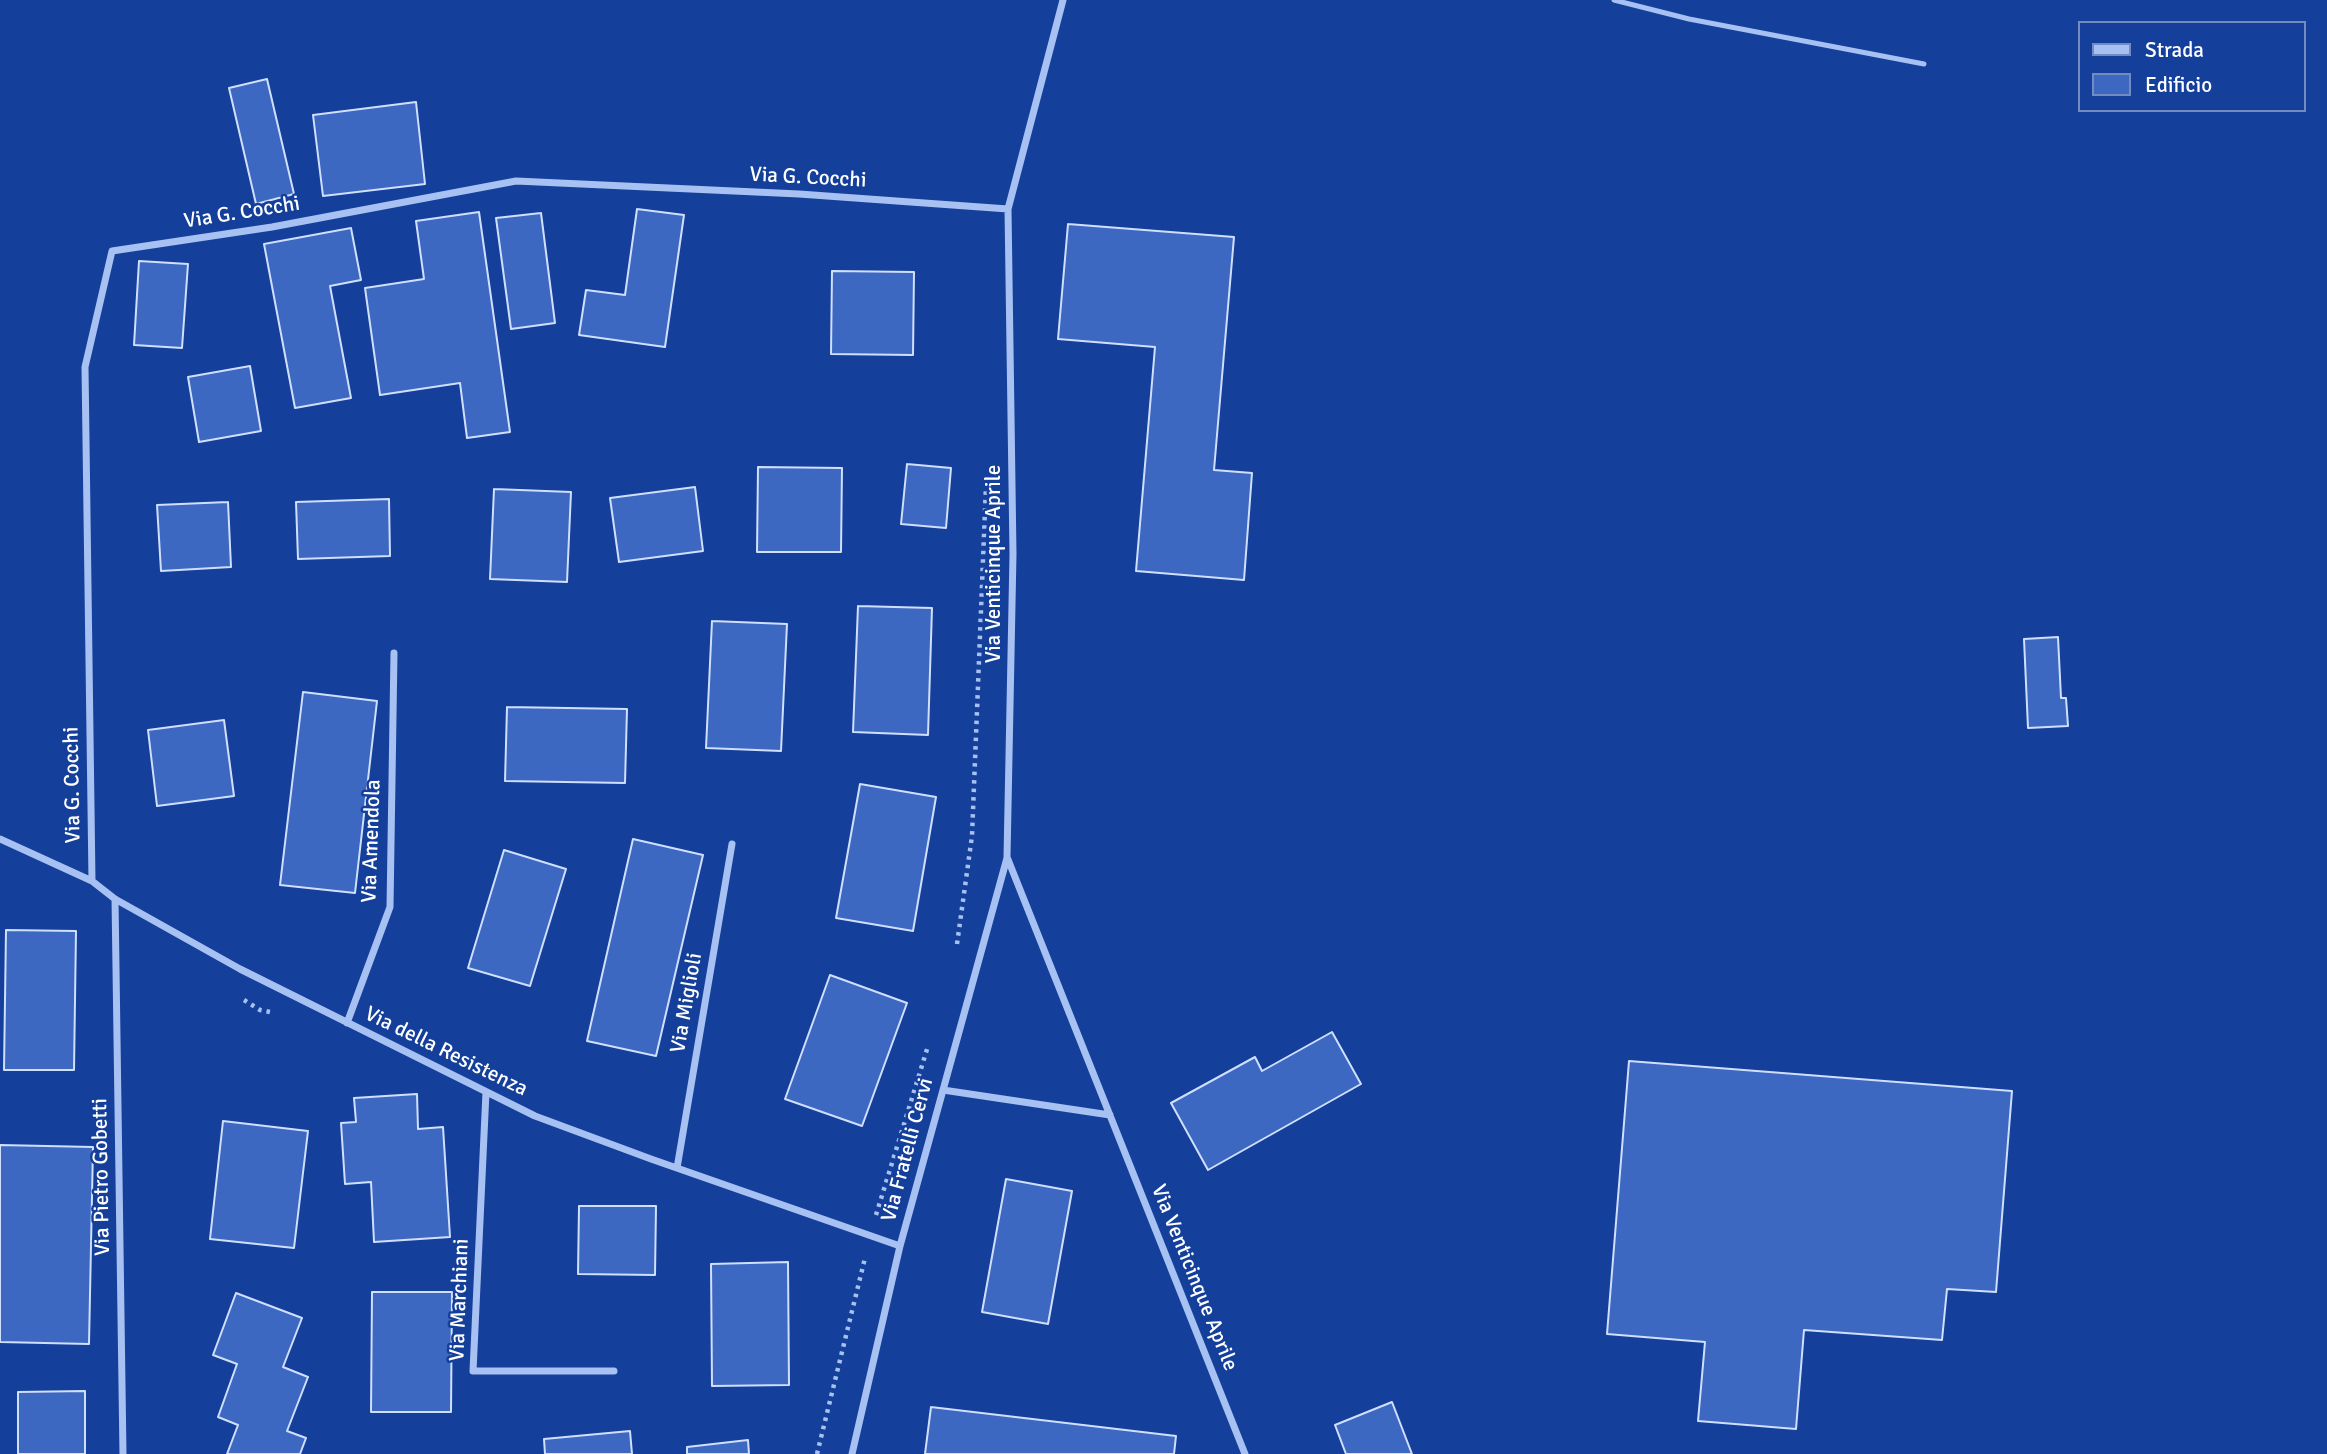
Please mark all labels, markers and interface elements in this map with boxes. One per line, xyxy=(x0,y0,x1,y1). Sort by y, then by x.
legend xyxy=(2078,21,2306,112)
text: Strada xyxy=(2145,37,2204,63)
text: Edificio xyxy=(2145,72,2212,98)
street label: Via G. Cocchi xyxy=(749,162,867,194)
street label: Via G. Cocchi xyxy=(182,191,302,235)
street label: Via Venticinque Aprile xyxy=(981,465,1007,663)
street label: Via G. Cocchi xyxy=(59,726,87,844)
street label: Via Amendola xyxy=(357,779,387,903)
street label: Via Miglioli xyxy=(666,951,708,1055)
street label: Via della Resistenza xyxy=(360,1002,532,1102)
street label: Via Fratelli Cervi xyxy=(877,1075,939,1225)
street label: Via Pietro Gobetti xyxy=(88,1098,116,1256)
street label: Via Venticinque Aprile xyxy=(1145,1181,1243,1375)
street label: Via Marchiani xyxy=(445,1238,475,1362)

